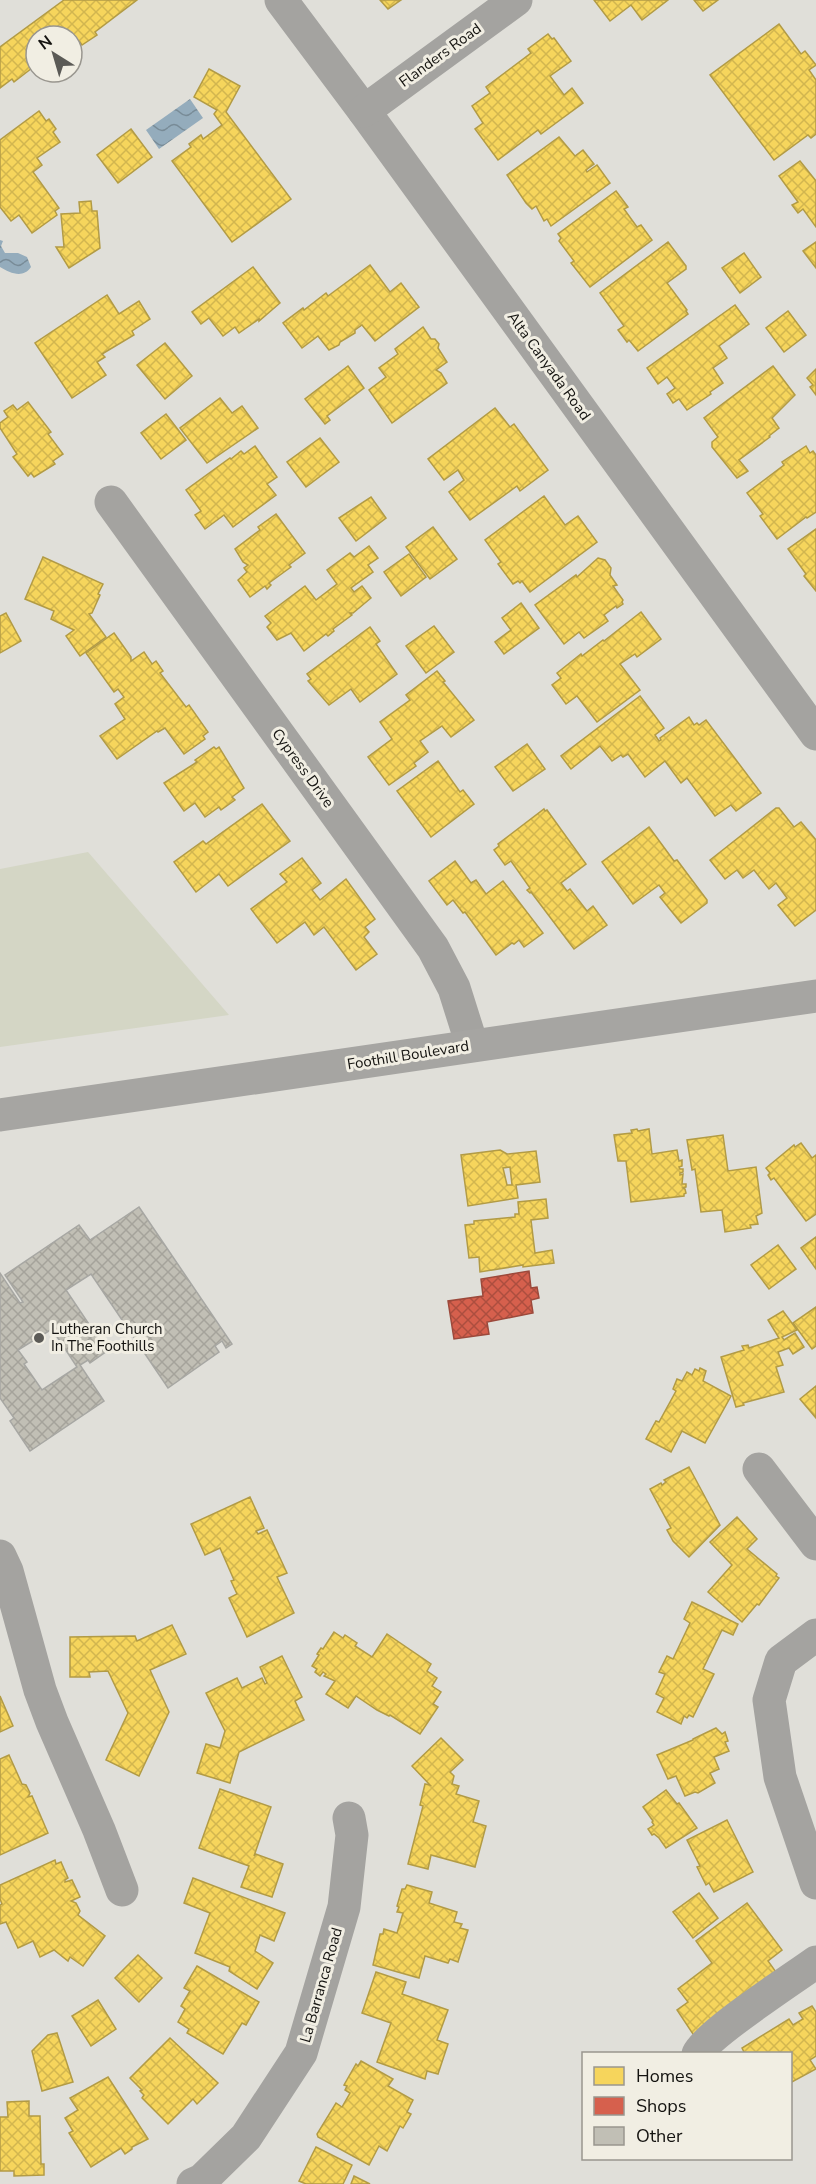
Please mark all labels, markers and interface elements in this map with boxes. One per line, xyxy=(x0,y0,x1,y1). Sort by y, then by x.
street label: Flanders Road xyxy=(395,18,485,92)
north arrow xyxy=(24,24,84,84)
text: N xyxy=(34,30,57,55)
street label: Alta Canyada Road xyxy=(503,308,595,424)
street label: Cypress Drive xyxy=(267,724,339,812)
street label: Foothill Boulevard xyxy=(346,1035,470,1075)
place label: Lutheran Church In The Foothills xyxy=(51,1319,163,1356)
marker: Lutheran Church In The Foothills xyxy=(32,1331,46,1345)
street label: La Barranca Road xyxy=(295,1925,347,2045)
legend xyxy=(582,2052,792,2160)
text: Homes xyxy=(636,2064,693,2088)
text: Shops xyxy=(636,2094,686,2118)
text: Other xyxy=(636,2124,683,2148)

